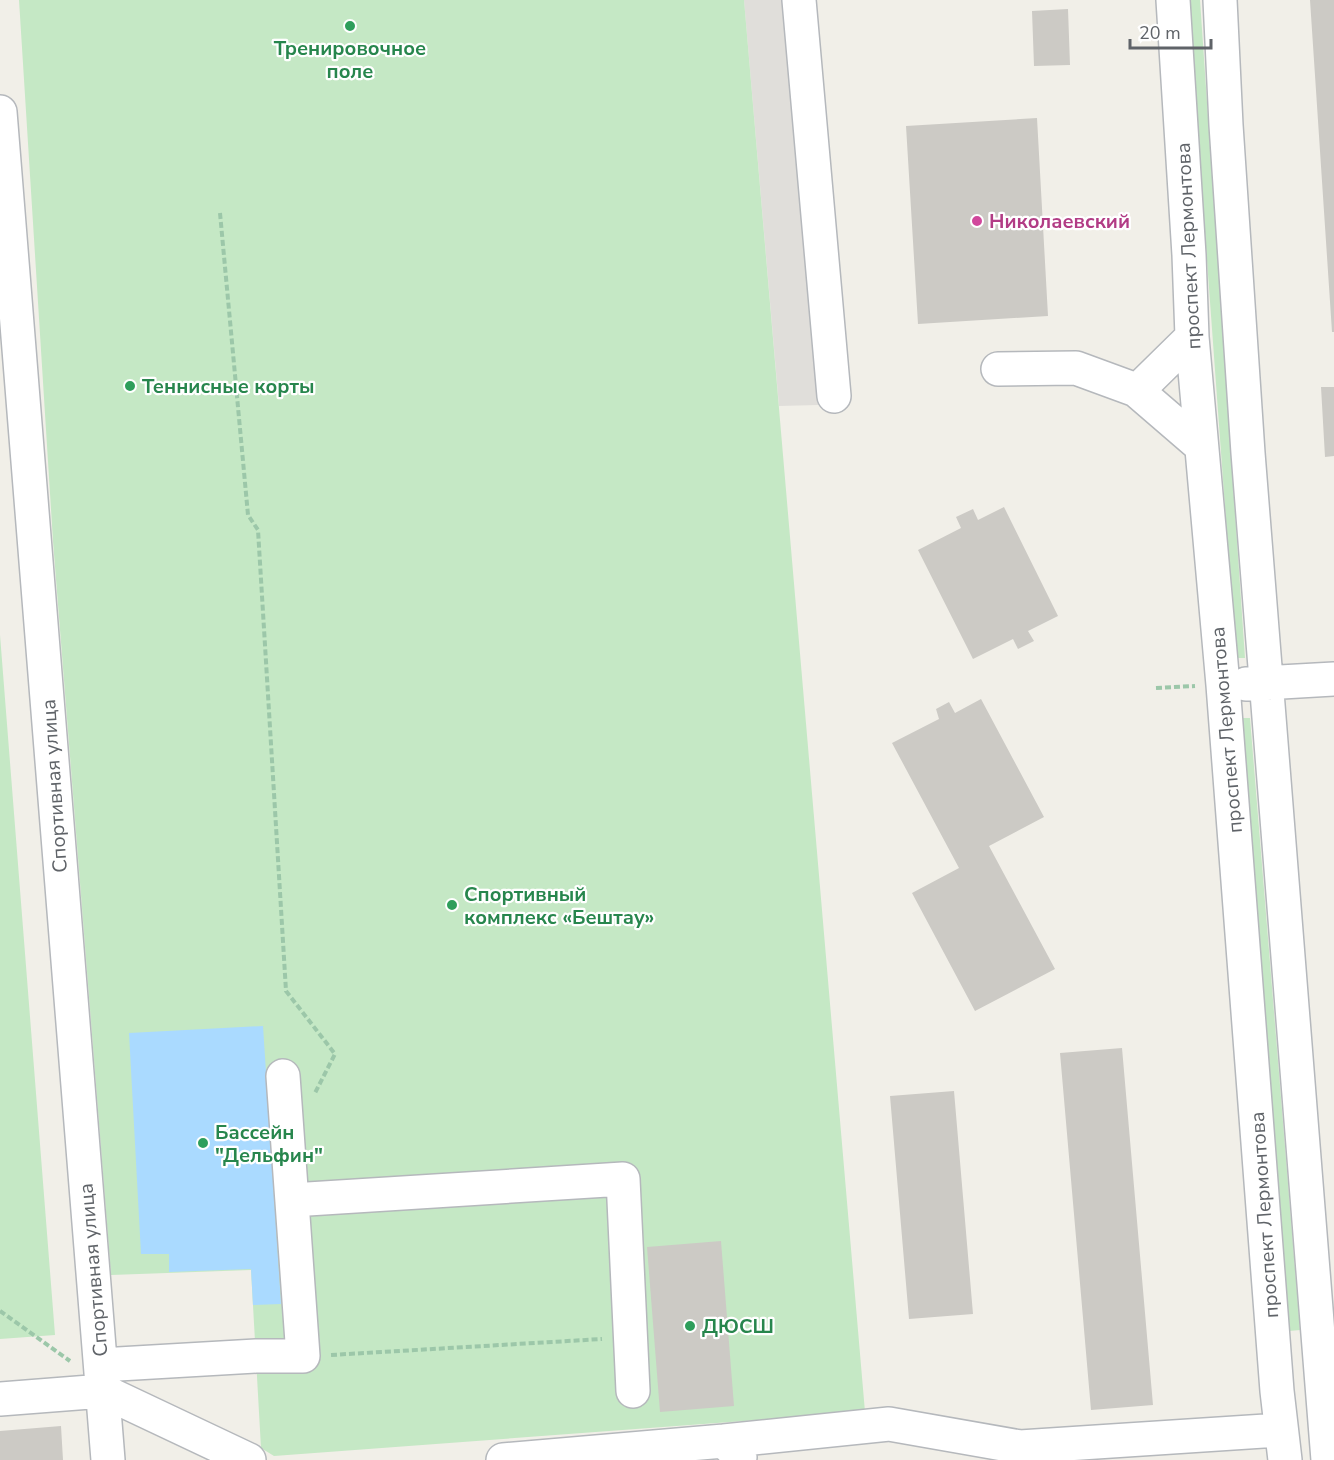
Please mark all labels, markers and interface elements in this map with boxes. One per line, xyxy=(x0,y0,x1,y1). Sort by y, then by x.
scale bar xyxy=(1130,12,1211,50)
marker: Тренировочное поле xyxy=(343,19,357,33)
text: 20 m xyxy=(1139,21,1181,45)
place label: Тренировочное поле xyxy=(274,35,426,85)
street label: проспект Лермонтова xyxy=(1170,142,1207,350)
place label: Николаевский xyxy=(989,208,1130,235)
marker: Николаевский xyxy=(970,214,984,228)
place label: Теннисные корты xyxy=(142,373,315,400)
marker: Теннисные корты xyxy=(123,379,137,393)
street label: проспект Лермонтова xyxy=(1204,626,1249,834)
street label: Спортивная улица xyxy=(35,698,74,874)
place label: Спортивный комплекс «Бештау» xyxy=(464,881,654,931)
marker: Спортивный комплекс «Бештау» xyxy=(445,898,459,912)
street label: проспект Лермонтова xyxy=(1244,1111,1285,1319)
place label: Бассейн "Дельфин" xyxy=(215,1119,323,1169)
marker: Бассейн "Дельфин" xyxy=(196,1136,210,1150)
street label: Спортивная улица xyxy=(72,1182,115,1358)
place label: ДЮСШ xyxy=(702,1313,774,1340)
marker: ДЮСШ xyxy=(683,1319,697,1333)

